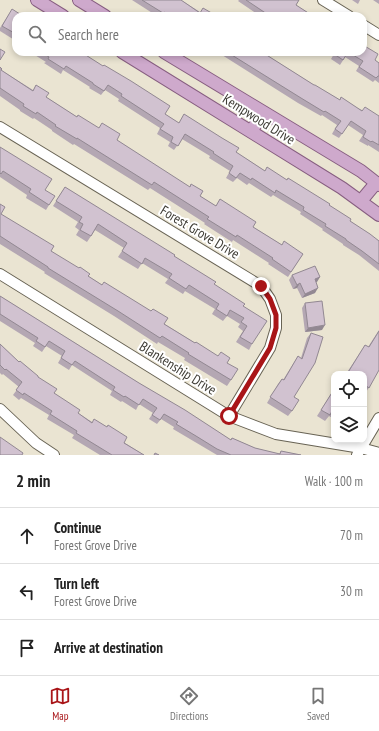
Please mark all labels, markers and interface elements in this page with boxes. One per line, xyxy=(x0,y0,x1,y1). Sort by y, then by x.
search box xyxy=(12,12,367,56)
icon: search xyxy=(26,23,48,45)
text: Search here xyxy=(58,25,119,44)
street label: Kempwood Drive xyxy=(219,90,299,148)
street label: Forest Grove Drive xyxy=(157,201,243,263)
route end xyxy=(252,277,270,295)
street label: Blankenship Drive xyxy=(136,337,220,399)
map controls xyxy=(331,371,367,443)
button: locate xyxy=(331,371,367,407)
route start xyxy=(220,407,238,425)
button: layers xyxy=(331,407,367,443)
text: 2 min xyxy=(16,470,50,492)
text: Walk · 100 m xyxy=(305,473,363,490)
text: Continue xyxy=(54,518,101,537)
icon: ahead xyxy=(16,525,38,547)
text: 70 m xyxy=(340,527,363,544)
text: Forest Grove Drive xyxy=(54,537,137,554)
text: Turn left xyxy=(54,574,99,593)
icon: left xyxy=(16,581,38,603)
text: 30 m xyxy=(340,583,363,600)
text: Forest Grove Drive xyxy=(54,593,137,610)
icon: arrive xyxy=(16,637,38,659)
text: Arrive at destination xyxy=(54,638,163,657)
tab: Map xyxy=(49,685,71,723)
tab: Directions xyxy=(170,685,208,723)
tab: Saved xyxy=(307,685,330,723)

